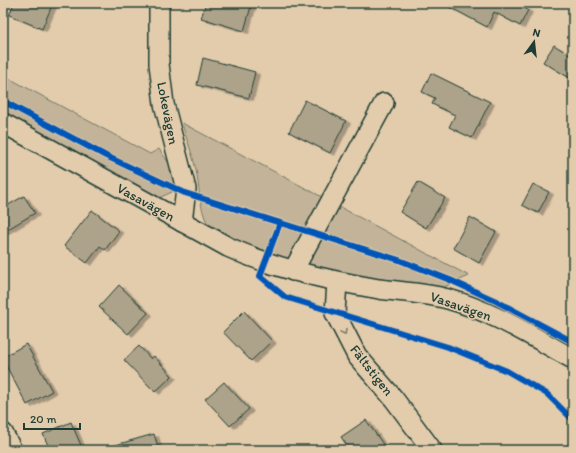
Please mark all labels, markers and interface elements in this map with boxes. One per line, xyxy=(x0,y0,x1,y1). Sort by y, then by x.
north arrow xyxy=(514,22,554,62)
text: N xyxy=(531,26,542,40)
street label: Lokevägen xyxy=(153,80,182,146)
street label: Vasavägen xyxy=(114,180,178,225)
street label: Vasavägen xyxy=(428,288,494,325)
one-way arrow xyxy=(340,328,347,335)
street label: Fältstigen xyxy=(346,341,397,399)
scale bar xyxy=(24,405,80,431)
text: 20 m xyxy=(30,412,57,426)

